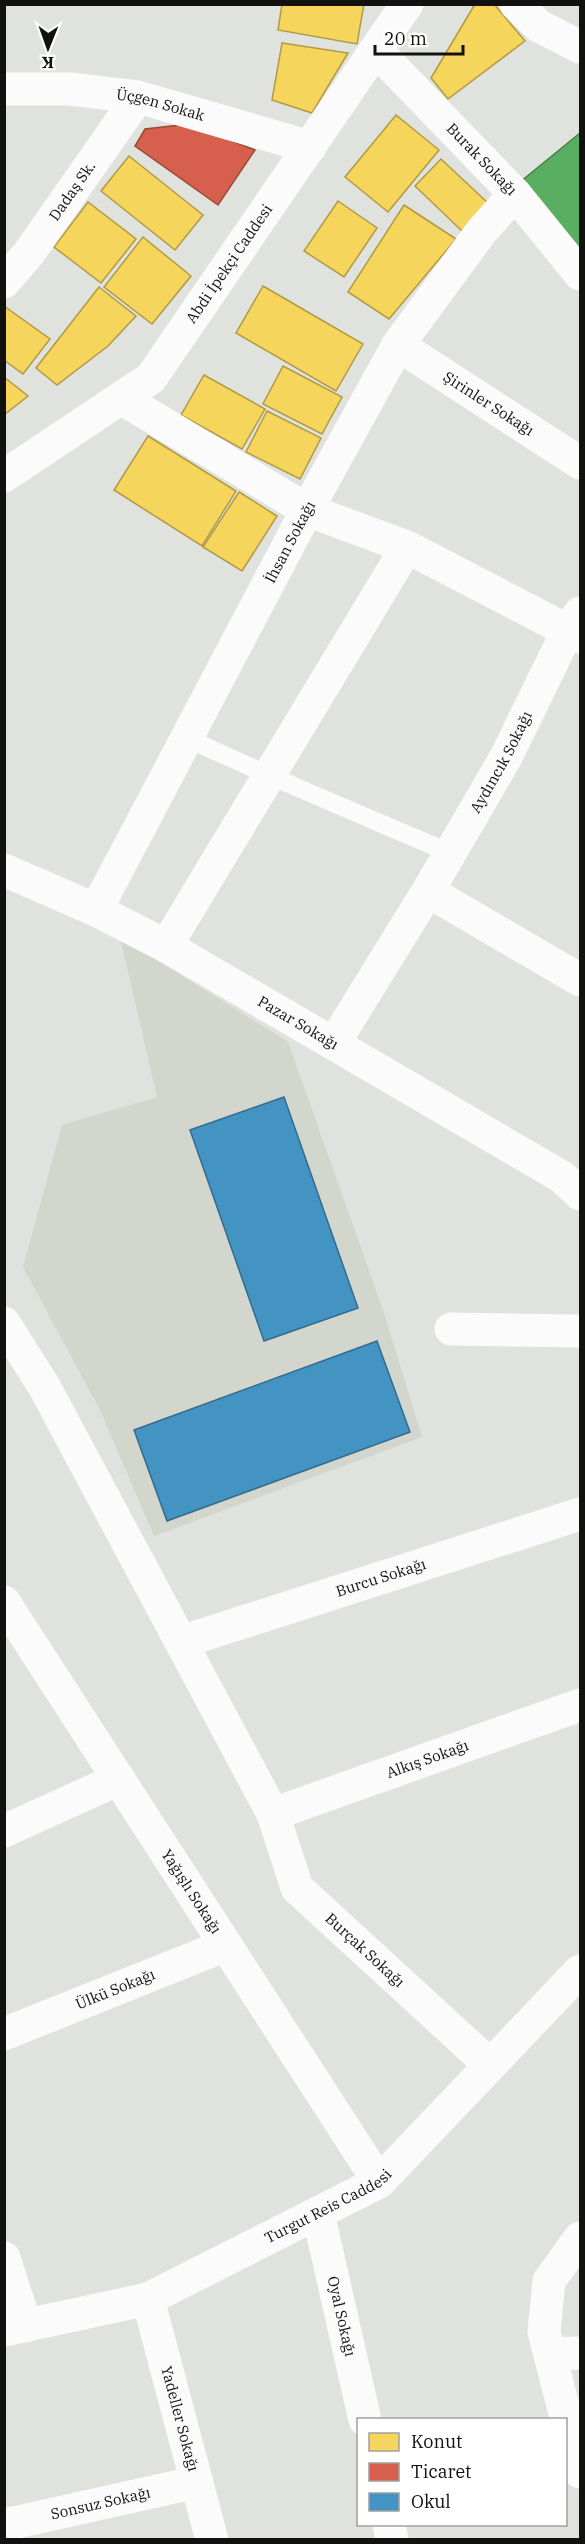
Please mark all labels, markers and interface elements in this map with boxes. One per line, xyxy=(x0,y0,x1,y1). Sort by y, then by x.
north arrow xyxy=(18,18,78,78)
scale bar xyxy=(375,18,464,56)
text: 20 m xyxy=(384,27,427,50)
text: K xyxy=(41,53,54,73)
street label: Üçgen Sokak xyxy=(115,85,207,125)
street label: Burak Sokağı xyxy=(443,119,521,199)
street label: Dadaş Sk. xyxy=(44,157,99,224)
street label: Abdi İpekçi Caddesi xyxy=(181,200,276,327)
street label: Şirinler Sokağı xyxy=(440,367,538,440)
street label: İhsan Sokağı xyxy=(260,497,319,586)
street label: Aydıncık Sokağı xyxy=(465,708,536,816)
street label: Pazar Sokağı xyxy=(255,992,342,1054)
street label: Burcu Sokağı xyxy=(333,1554,428,1601)
street label: Alkış Sokağı xyxy=(384,1735,471,1782)
street label: Yağışlı Sokağı xyxy=(157,1846,226,1937)
street label: Burçak Sokağı xyxy=(322,1909,409,1991)
street label: Ülkü Sokağı xyxy=(73,1964,158,2013)
street label: Turgut Reis Caddesi xyxy=(261,2164,396,2247)
street label: Oyal Sokağı xyxy=(324,2274,360,2359)
street label: Yadeller Sokağı xyxy=(157,2364,203,2474)
legend xyxy=(357,2418,567,2526)
text: Konut xyxy=(411,2430,462,2453)
text: Ticaret xyxy=(411,2460,471,2483)
street label: Sonsuz Sokağı xyxy=(49,2483,153,2523)
text: Okul xyxy=(411,2490,451,2513)

